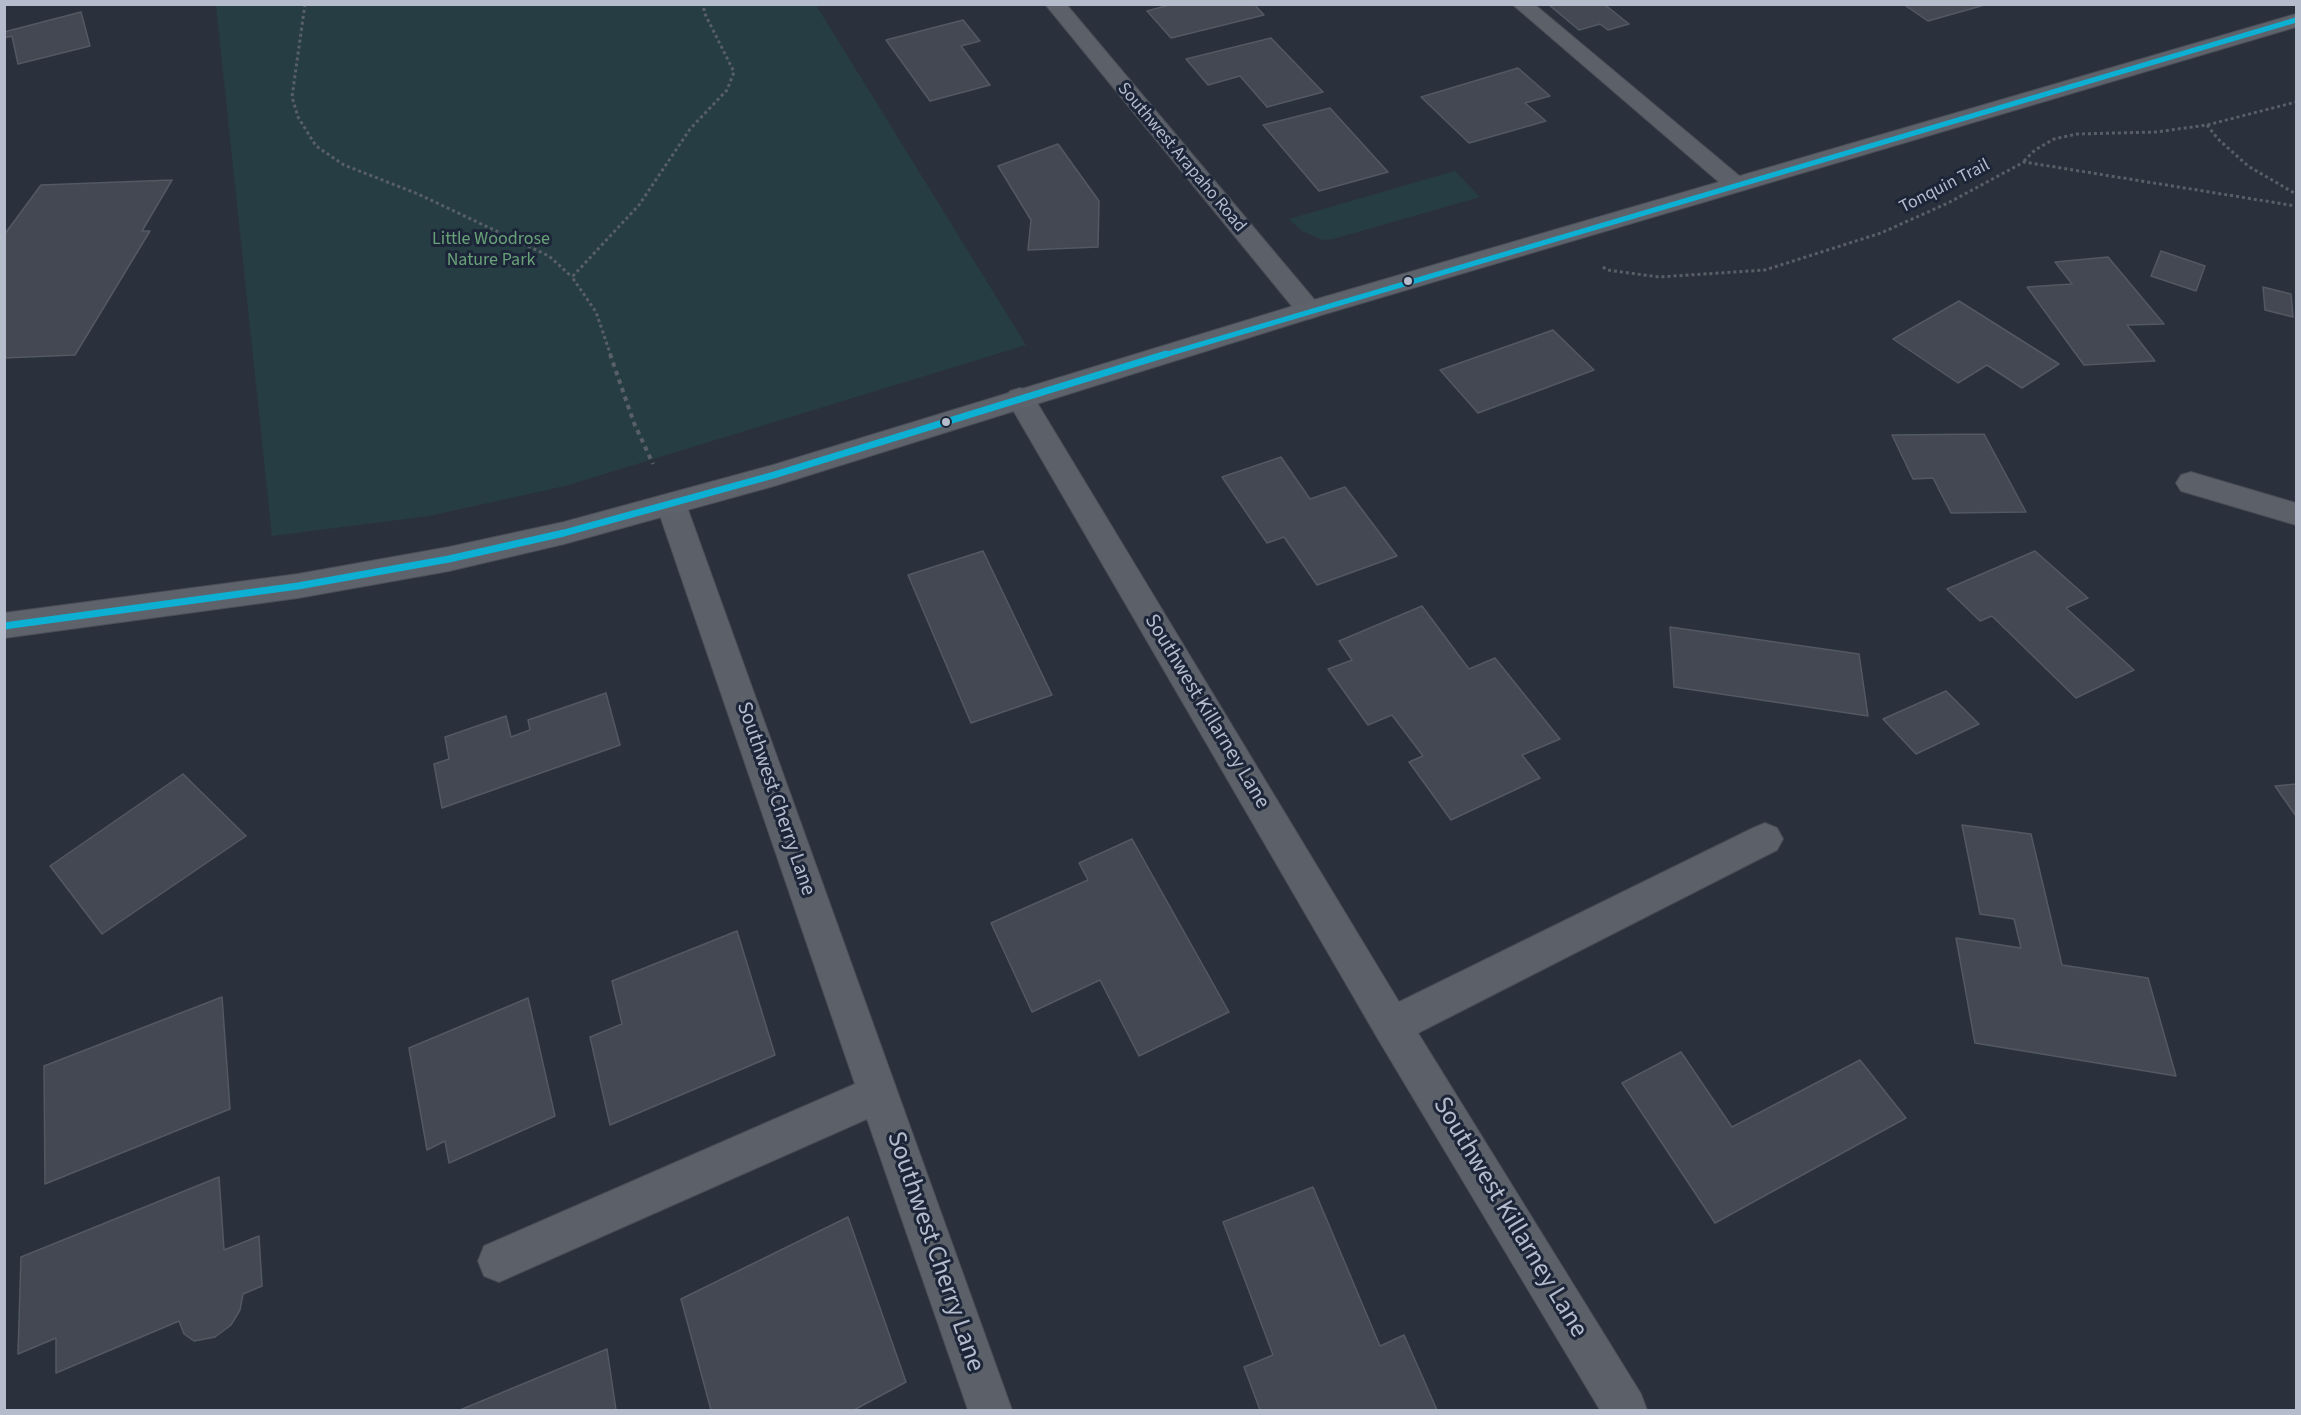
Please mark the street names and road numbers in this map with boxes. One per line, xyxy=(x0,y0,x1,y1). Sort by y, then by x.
street label: Southwest Arapaho Road xyxy=(1112,79,1250,237)
street label: Tonquin Trail xyxy=(1896,155,1994,219)
street label: Southwest Killarney Lane xyxy=(1138,610,1274,814)
street label: Southwest Cherry Lane xyxy=(730,699,820,899)
street label: Southwest Killarney Lane xyxy=(1425,1092,1593,1344)
street label: Southwest Cherry Lane xyxy=(878,1128,990,1376)

